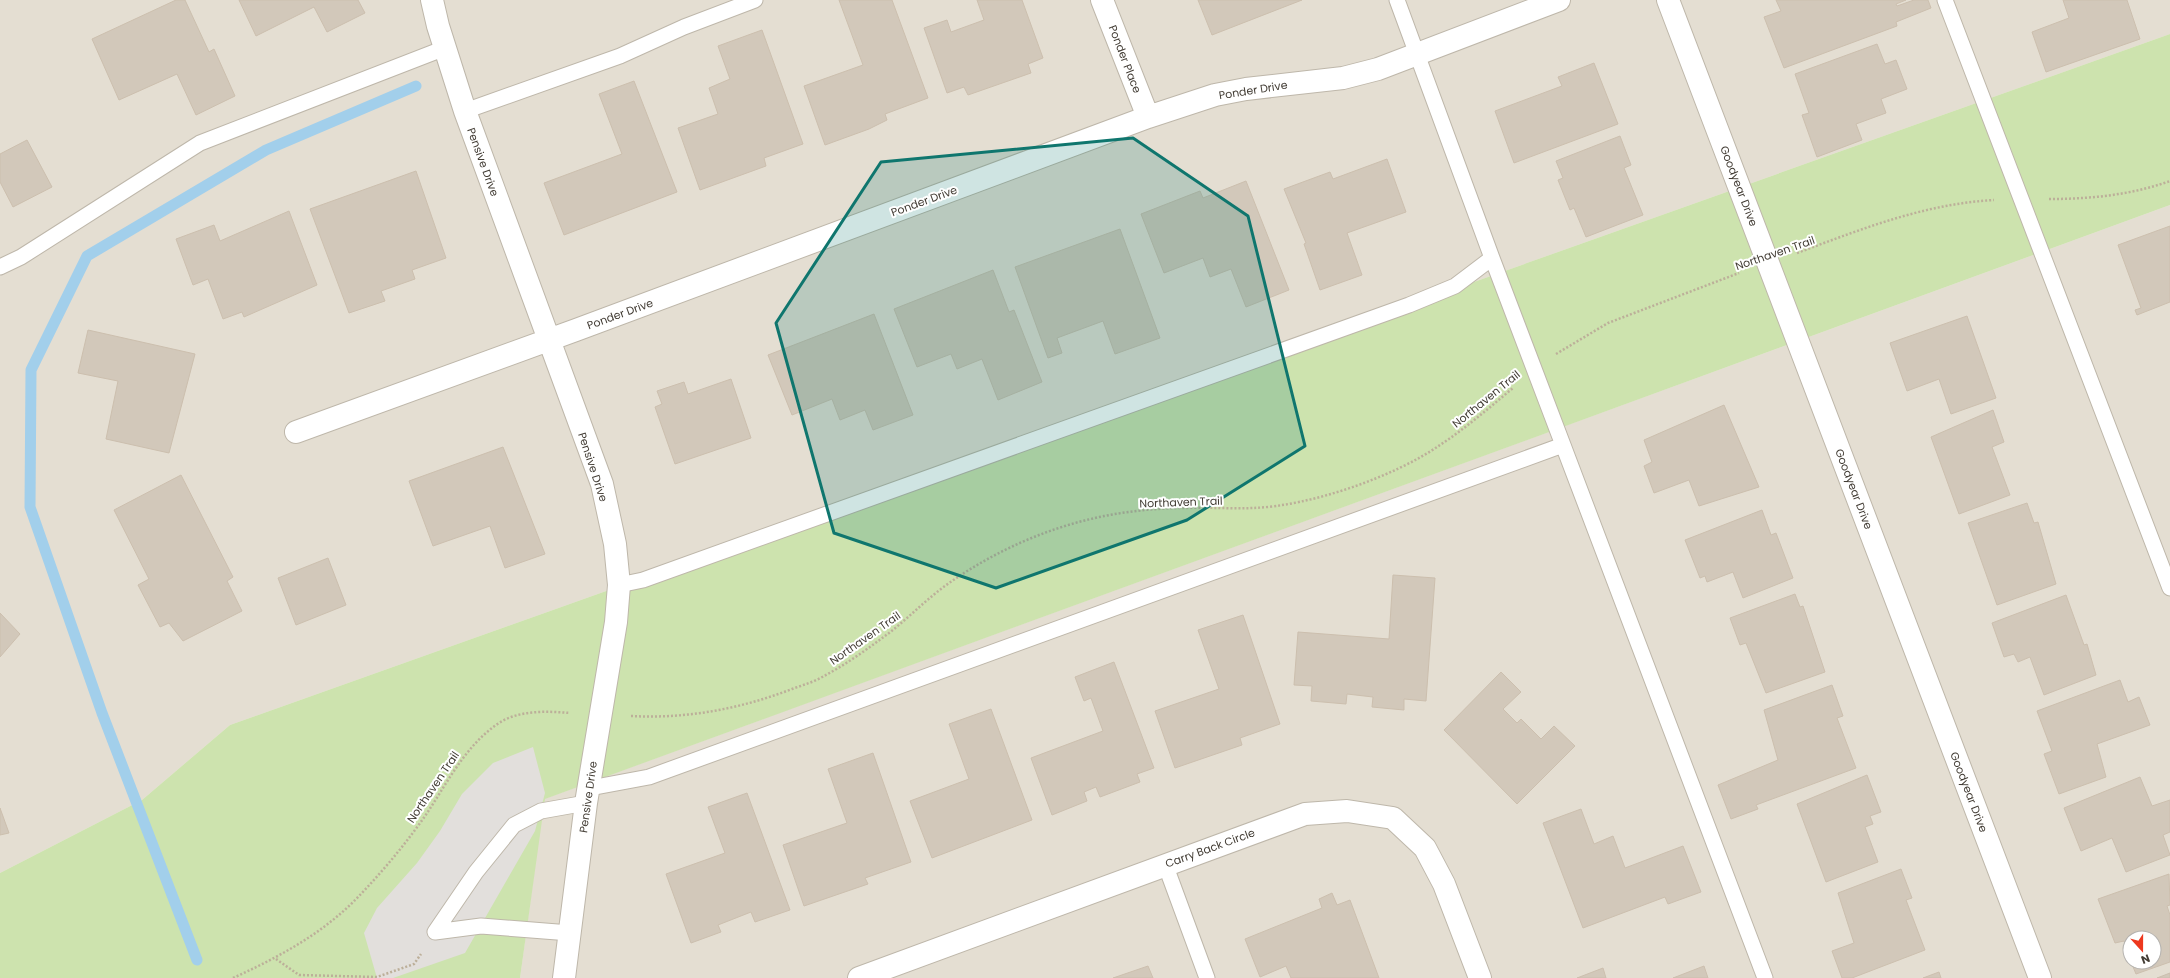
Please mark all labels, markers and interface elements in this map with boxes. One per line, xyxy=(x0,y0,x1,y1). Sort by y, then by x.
street label: Ponder Place xyxy=(1105,23,1145,96)
street label: Ponder Drive xyxy=(1218,77,1289,103)
street label: Pensive Drive xyxy=(463,125,503,199)
street label: Goodyear Drive xyxy=(1716,143,1762,229)
street label: Ponder Drive xyxy=(889,182,959,220)
street label: Northaven Trail xyxy=(1733,232,1817,274)
street label: Ponder Drive xyxy=(585,295,655,333)
street label: Northaven Trail xyxy=(1449,367,1523,431)
street label: Pensive Drive xyxy=(574,430,612,504)
street label: Goodyear Drive xyxy=(1831,446,1877,532)
street label: Northaven Trail xyxy=(1139,493,1223,511)
street label: Northaven Trail xyxy=(826,608,904,668)
street label: Northaven Trail xyxy=(403,748,463,826)
street label: Goodyear Drive xyxy=(1946,749,1992,835)
street label: Pensive Drive xyxy=(575,760,601,834)
street label: Carry Back Circle xyxy=(1163,824,1257,872)
north arrow xyxy=(2122,930,2162,970)
text: N xyxy=(2139,950,2152,968)

